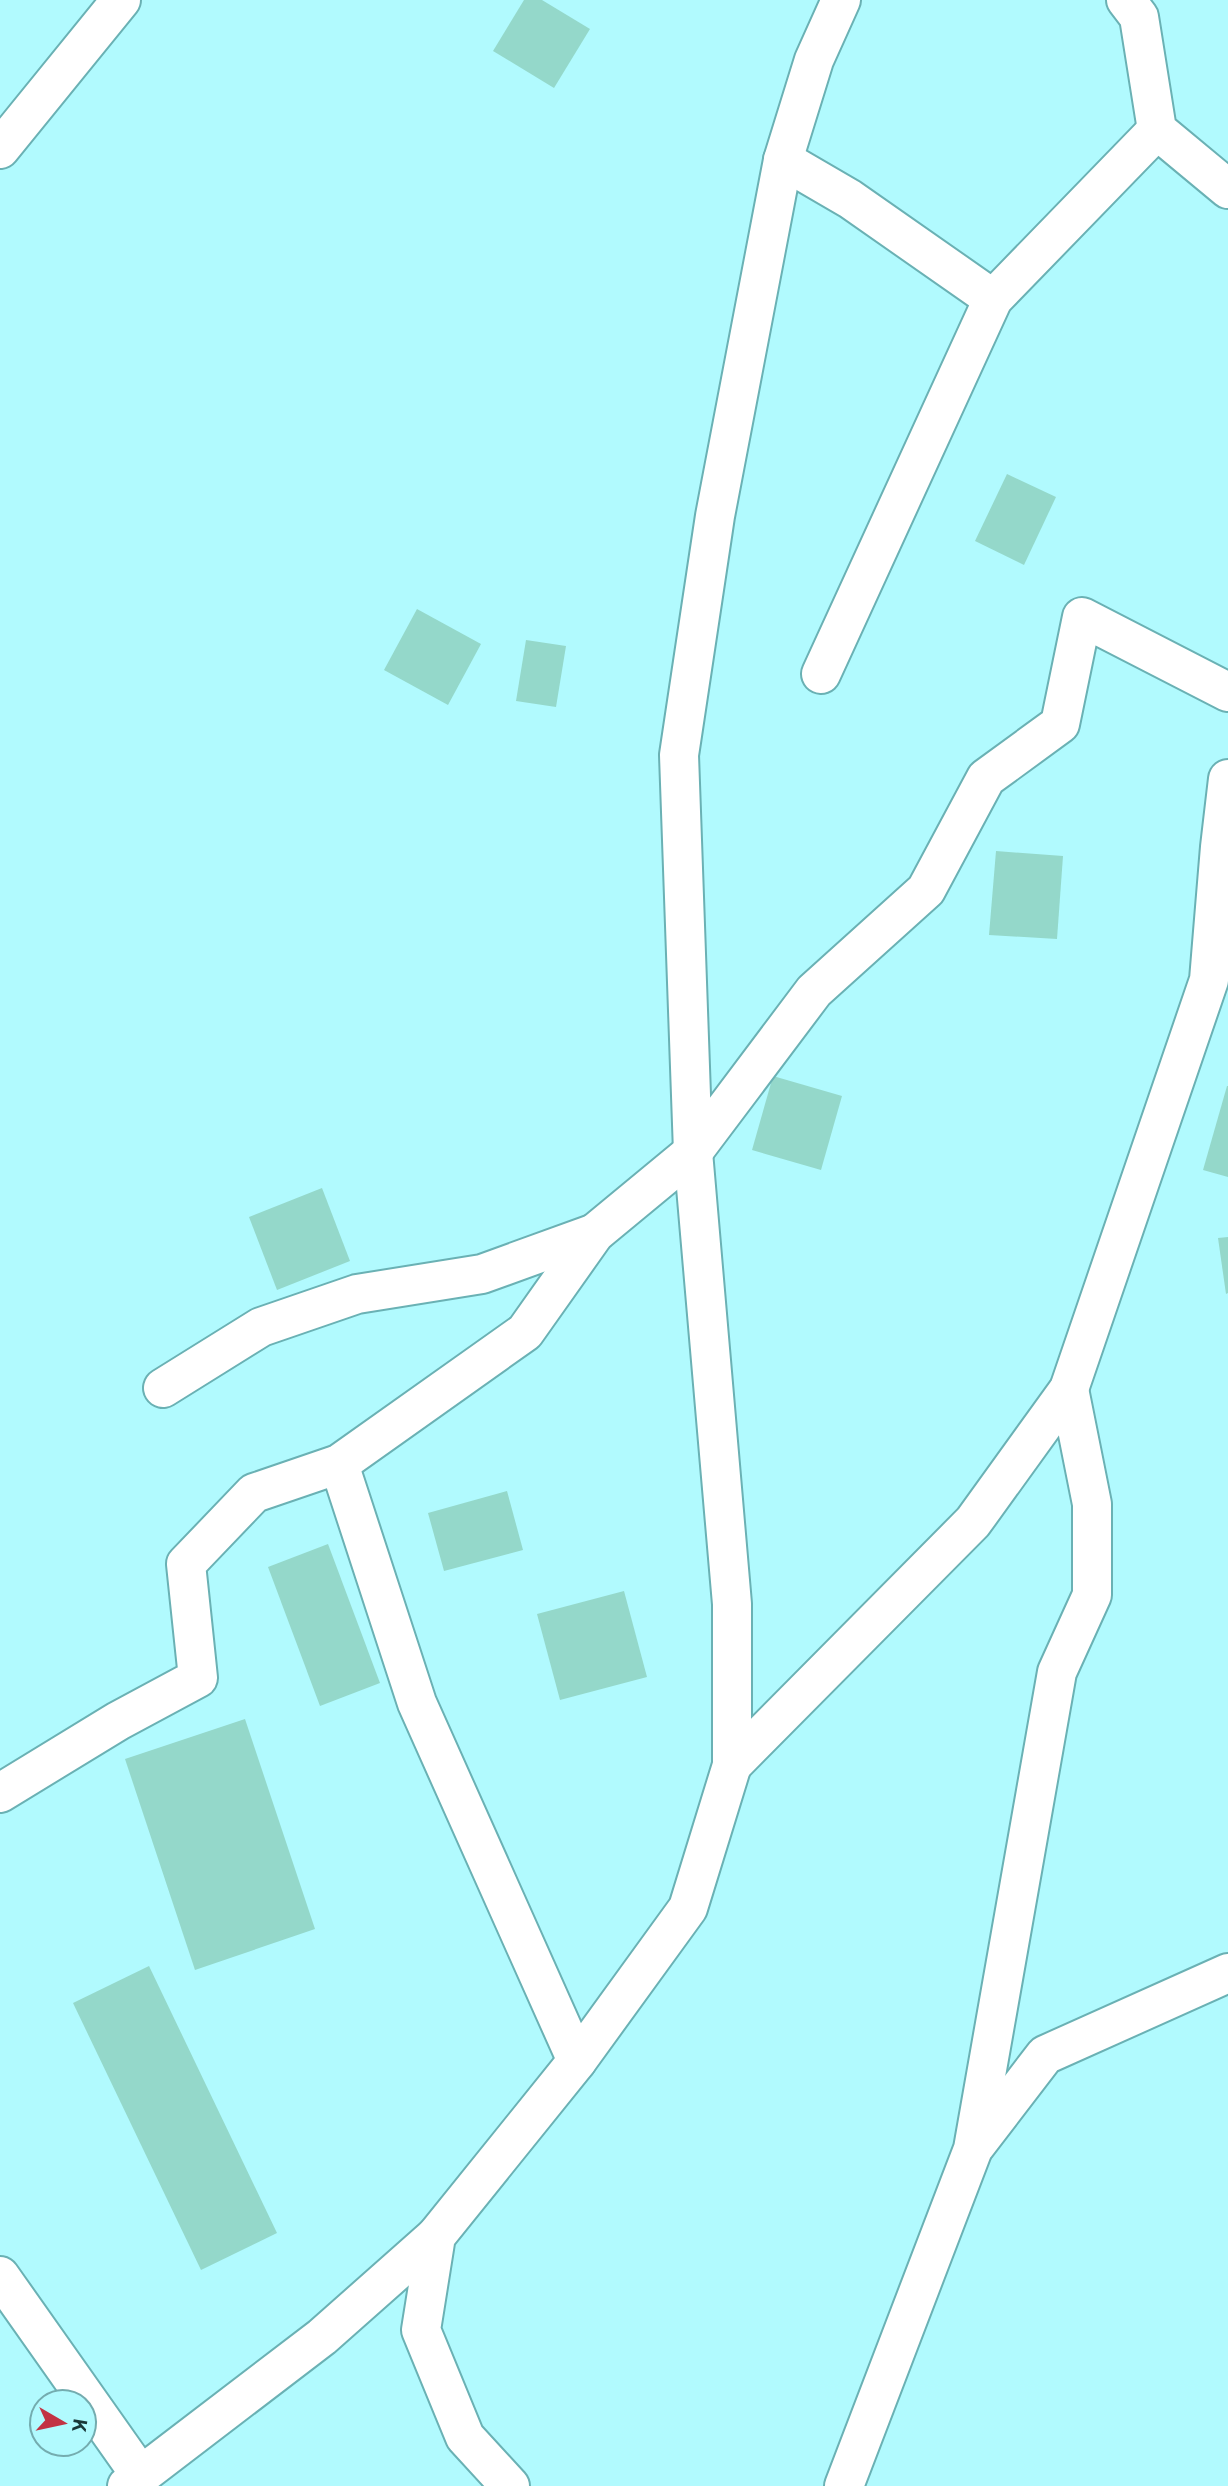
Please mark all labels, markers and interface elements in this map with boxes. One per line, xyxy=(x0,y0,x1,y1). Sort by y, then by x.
north arrow xyxy=(28,2388,98,2458)
text: K xyxy=(68,2417,92,2434)

